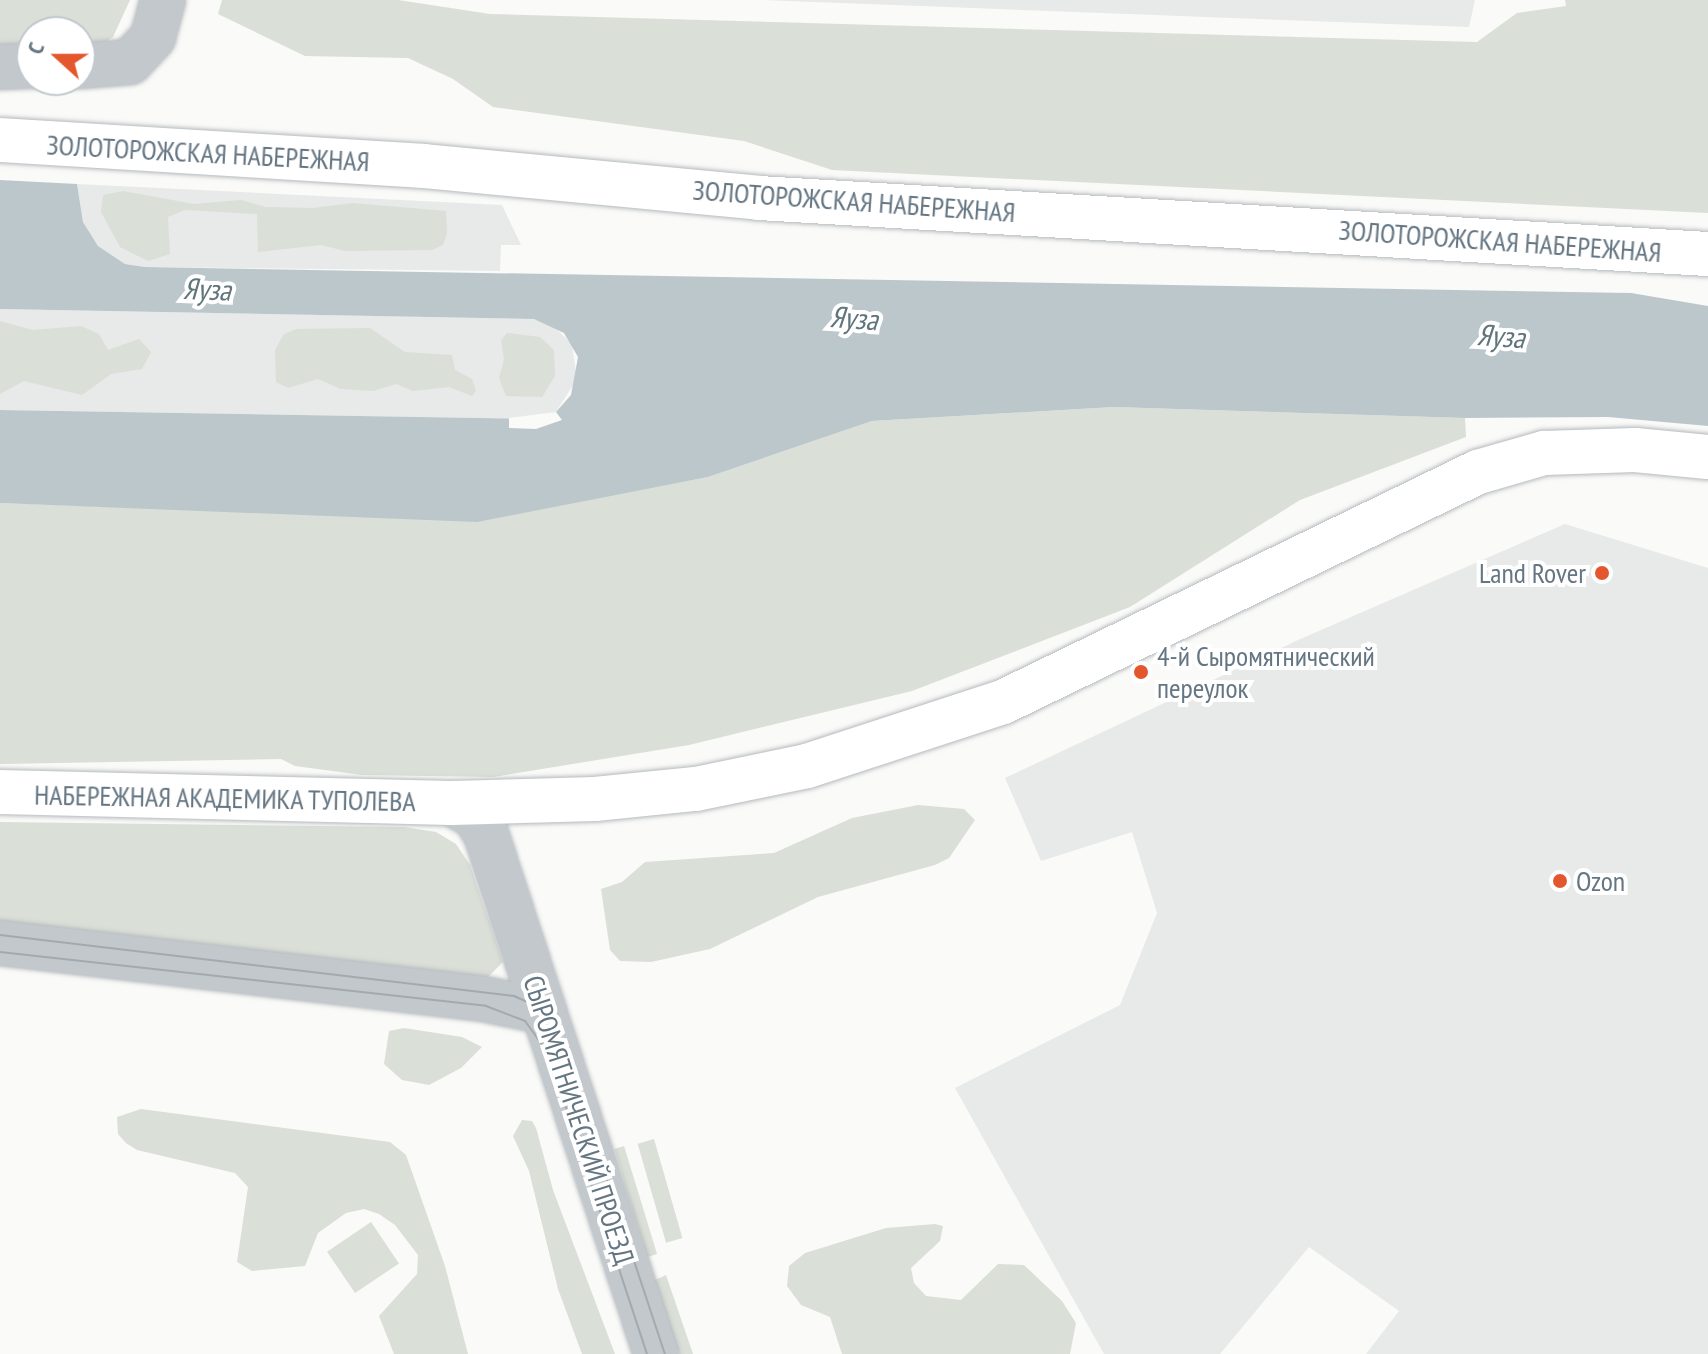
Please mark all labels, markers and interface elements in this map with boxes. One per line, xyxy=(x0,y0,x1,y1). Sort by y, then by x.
north arrow xyxy=(16,16,96,96)
text: С xyxy=(21,38,50,58)
street label: ЗОЛОТОРОЖСКАЯ НАБЕРЕЖНАЯ xyxy=(46,128,370,178)
street label: ЗОЛОТОРОЖСКАЯ НАБЕРЕЖНАЯ xyxy=(692,173,1016,229)
street label: ЗОЛОТОРОЖСКАЯ НАБЕРЕЖНАЯ xyxy=(1338,213,1662,269)
water label: Яуза xyxy=(183,270,231,308)
water label: Яуза xyxy=(829,298,879,338)
water label: Яуза xyxy=(1476,316,1526,356)
place label: Land Rover xyxy=(1479,556,1586,590)
marker: Land Rover xyxy=(1593,564,1611,582)
place label: 4-й Сыромятнический переулок xyxy=(1157,639,1375,705)
marker: 4-й Сыромятнический переулок xyxy=(1132,663,1150,681)
street label: НАБЕРЕЖНАЯ АКАДЕМИКА ТУПОЛЕВА xyxy=(33,778,417,818)
place label: Ozon xyxy=(1576,864,1625,898)
marker: Ozon xyxy=(1551,872,1569,890)
street label: СЫРОМЯТНИЧЕСКИЙ ПРОЕЗД xyxy=(516,971,642,1269)

